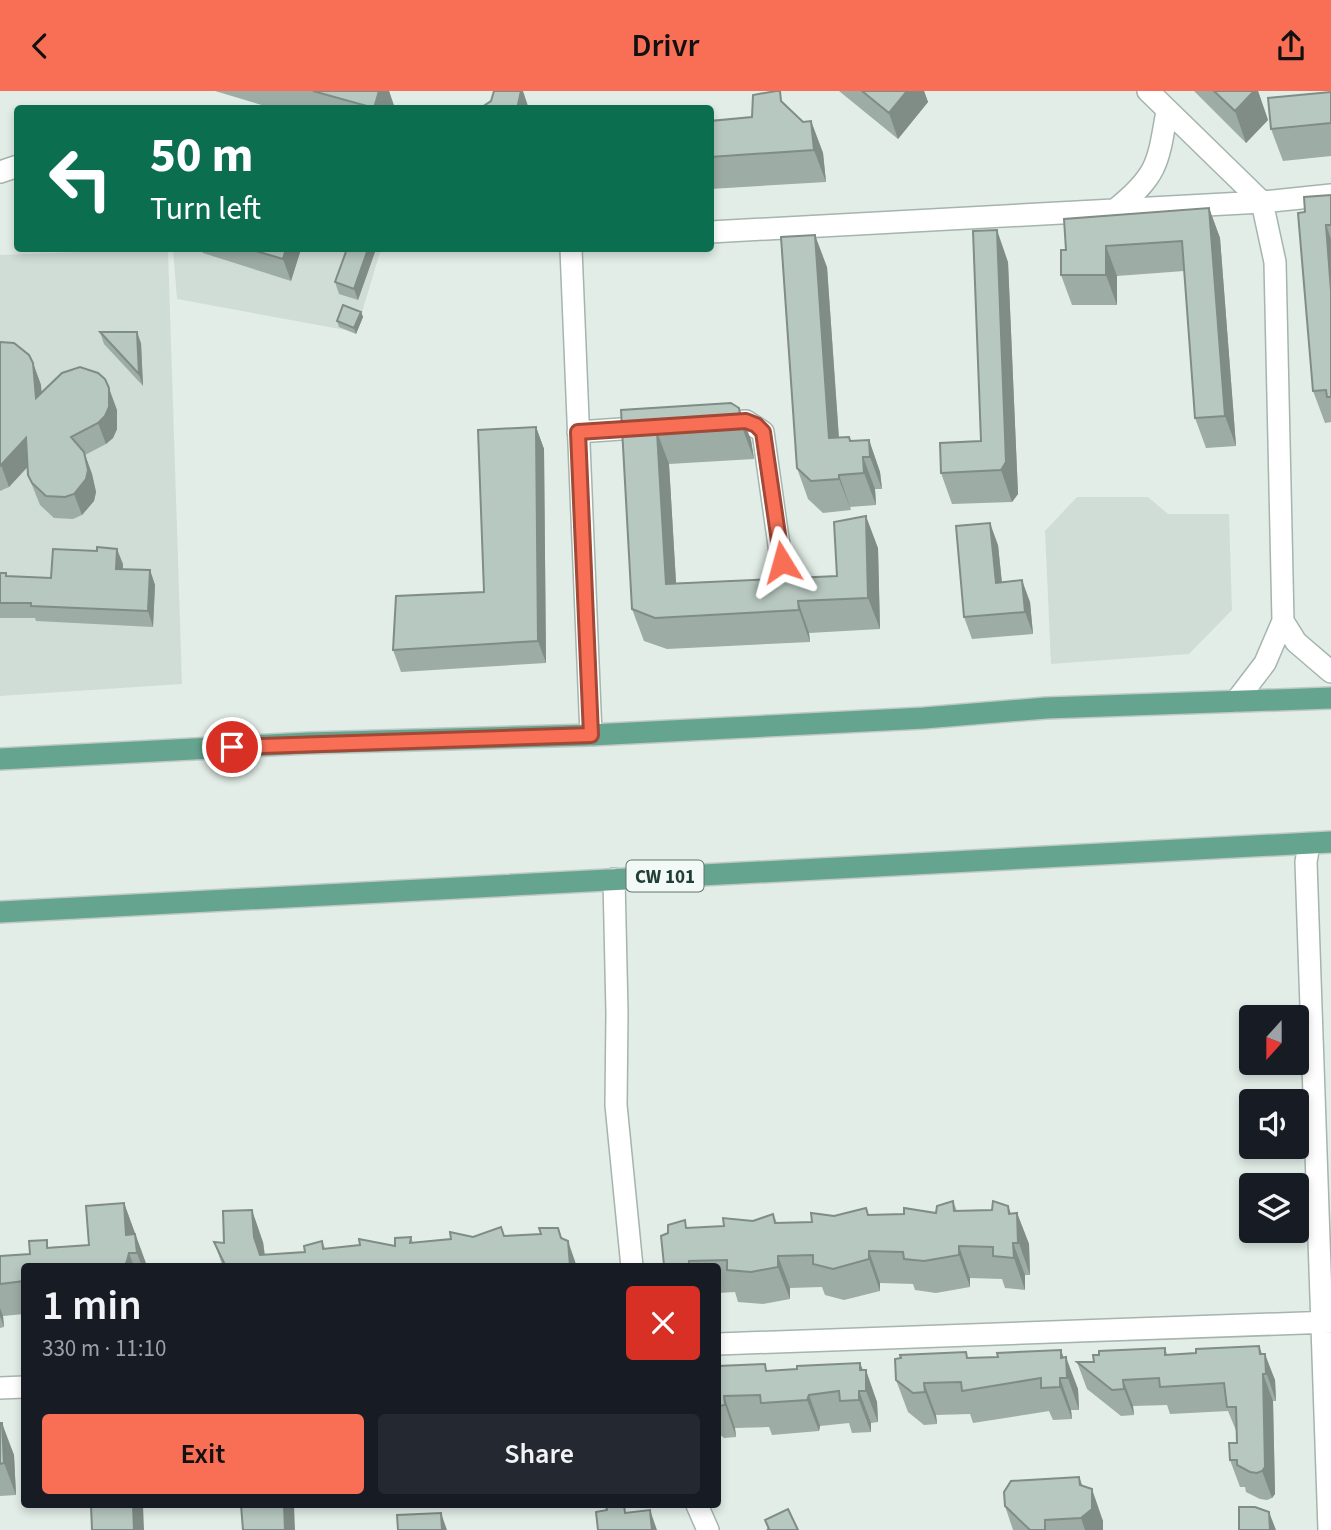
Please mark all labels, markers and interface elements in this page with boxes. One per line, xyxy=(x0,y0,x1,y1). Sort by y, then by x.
text: Drivr xyxy=(631,23,700,69)
icon: back xyxy=(21,27,59,65)
icon: share xyxy=(1272,27,1310,65)
text: 50 m xyxy=(150,121,254,191)
icon: left xyxy=(35,133,126,224)
text: Turn left xyxy=(150,186,261,232)
position arrow xyxy=(745,525,819,599)
pin xyxy=(202,717,262,777)
icon: arrive xyxy=(213,728,251,766)
road number: CW 101 xyxy=(626,861,704,891)
north arrow xyxy=(1239,1005,1309,1075)
map controls xyxy=(1239,1005,1309,1243)
button: sound xyxy=(1239,1089,1309,1159)
button: layers xyxy=(1239,1173,1309,1243)
text: 1 min xyxy=(42,1276,142,1336)
button: close xyxy=(626,1286,700,1360)
text: 330 m · 11:10 xyxy=(42,1332,166,1365)
button: Exit xyxy=(42,1414,364,1494)
button: Share xyxy=(378,1414,700,1494)

